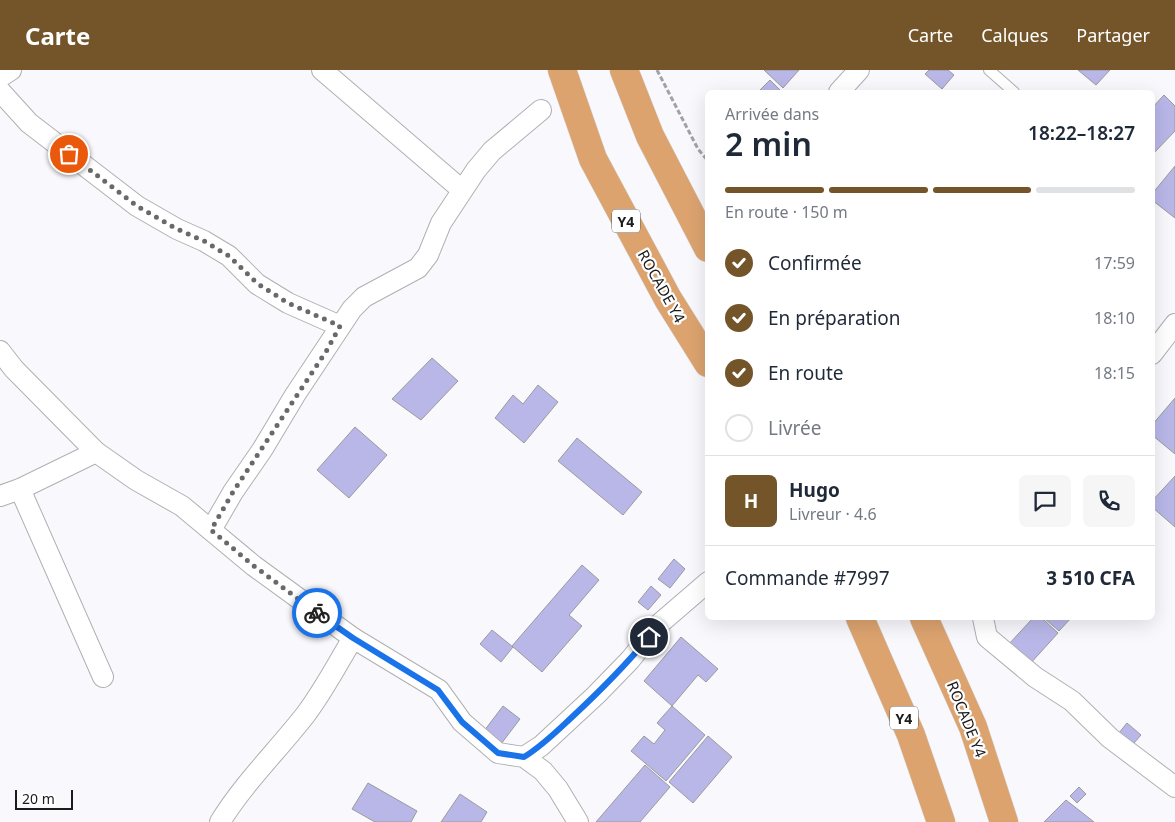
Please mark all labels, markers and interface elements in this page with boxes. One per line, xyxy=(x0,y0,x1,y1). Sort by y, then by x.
text: Carte xyxy=(25,19,90,52)
text: Carte xyxy=(908,23,953,47)
text: Calques xyxy=(981,23,1048,47)
text: Partager xyxy=(1076,23,1150,47)
text: Arrivée dans xyxy=(725,103,819,125)
text: 18:22–18:27 xyxy=(1028,120,1135,146)
text: 2 min xyxy=(725,122,812,165)
pin xyxy=(48,133,90,175)
icon: bag xyxy=(55,140,83,168)
text: En route · 150 m xyxy=(725,201,848,223)
road number: Y4 xyxy=(612,210,640,232)
street label: ROCADE Y4 xyxy=(634,246,690,326)
icon: check xyxy=(725,249,753,277)
text: Confirmée xyxy=(768,250,862,276)
text: 17:59 xyxy=(1094,252,1135,274)
icon: check xyxy=(725,304,753,332)
text: En préparation xyxy=(768,305,901,331)
text: 18:10 xyxy=(1094,307,1135,329)
icon: check xyxy=(725,359,753,387)
text: En route xyxy=(768,360,844,386)
text: 18:15 xyxy=(1094,362,1135,384)
text: Livrée xyxy=(768,415,821,441)
button: chat xyxy=(1019,475,1071,527)
button: phone xyxy=(1083,475,1135,527)
text: Hugo xyxy=(789,477,840,503)
text: H xyxy=(744,488,758,514)
text: Livreur · 4.6 xyxy=(789,503,877,525)
text: Commande #7997 xyxy=(725,565,890,591)
text: 3 510 CFA xyxy=(1046,565,1135,591)
courier xyxy=(292,588,342,638)
icon: bike xyxy=(303,599,331,627)
pin xyxy=(628,616,670,658)
icon: home xyxy=(635,623,663,651)
street label: ROCADE Y4 xyxy=(943,678,991,760)
road number: Y4 xyxy=(890,706,918,730)
scale bar xyxy=(15,787,72,810)
text: 20 m xyxy=(22,789,55,808)

